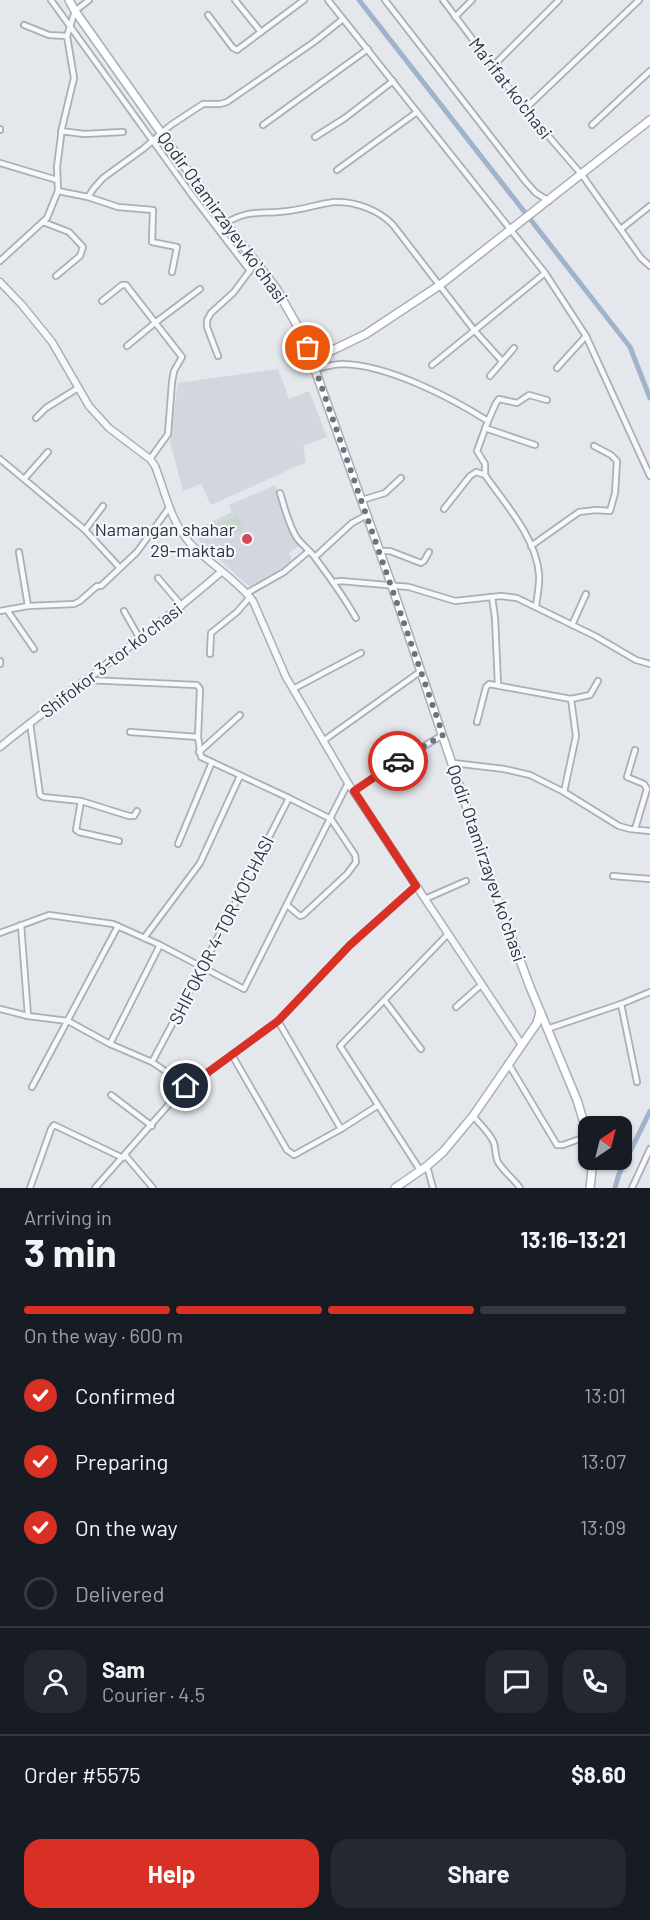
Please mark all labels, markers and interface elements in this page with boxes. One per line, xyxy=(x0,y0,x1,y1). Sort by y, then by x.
street label: Maʼrifat ko'chasi xyxy=(465,33,557,143)
street label: Qodir Otamirzayev koʻchasi xyxy=(153,127,293,307)
pin xyxy=(282,322,333,373)
icon: bag xyxy=(291,331,324,364)
place label: Namangan shahar 29-maktab xyxy=(95,518,235,561)
marker: Namangan shahar 29-maktab xyxy=(240,532,254,546)
street label: Shifokor 3-tor koʼchasi xyxy=(36,598,186,722)
courier xyxy=(368,731,428,791)
icon: car xyxy=(382,745,415,778)
street label: Qodir Otamirzayev koʻchasi xyxy=(443,762,531,964)
street label: SHIFOKOR 4-TOR KO'CHASI xyxy=(164,832,278,1028)
pin xyxy=(160,1060,211,1111)
icon: home xyxy=(169,1069,202,1102)
north arrow xyxy=(578,1116,632,1170)
map controls xyxy=(578,1116,632,1170)
text: Arriving in xyxy=(24,1205,112,1229)
text: 13:16–13:21 xyxy=(521,1226,626,1252)
text: 3 min xyxy=(24,1228,117,1275)
text: On the way · 600 m xyxy=(24,1323,183,1347)
icon: check xyxy=(24,1379,57,1412)
text: Confirmed xyxy=(75,1382,175,1408)
text: 13:01 xyxy=(584,1383,626,1407)
icon: check xyxy=(24,1445,57,1478)
text: Preparing xyxy=(75,1448,168,1474)
text: 13:07 xyxy=(581,1449,626,1473)
icon: check xyxy=(24,1511,57,1544)
text: On the way xyxy=(75,1514,178,1540)
text: 13:09 xyxy=(580,1515,626,1539)
text: Delivered xyxy=(75,1580,164,1606)
button: person xyxy=(24,1650,87,1713)
button: chat xyxy=(485,1650,548,1713)
button: phone xyxy=(563,1650,626,1713)
text: Sam xyxy=(102,1656,145,1682)
text: Courier · 4.5 xyxy=(102,1682,205,1706)
text: Order #5575 xyxy=(24,1761,141,1787)
text: $8.60 xyxy=(571,1761,626,1787)
button: Help xyxy=(24,1839,319,1908)
button: Share xyxy=(331,1839,626,1908)

